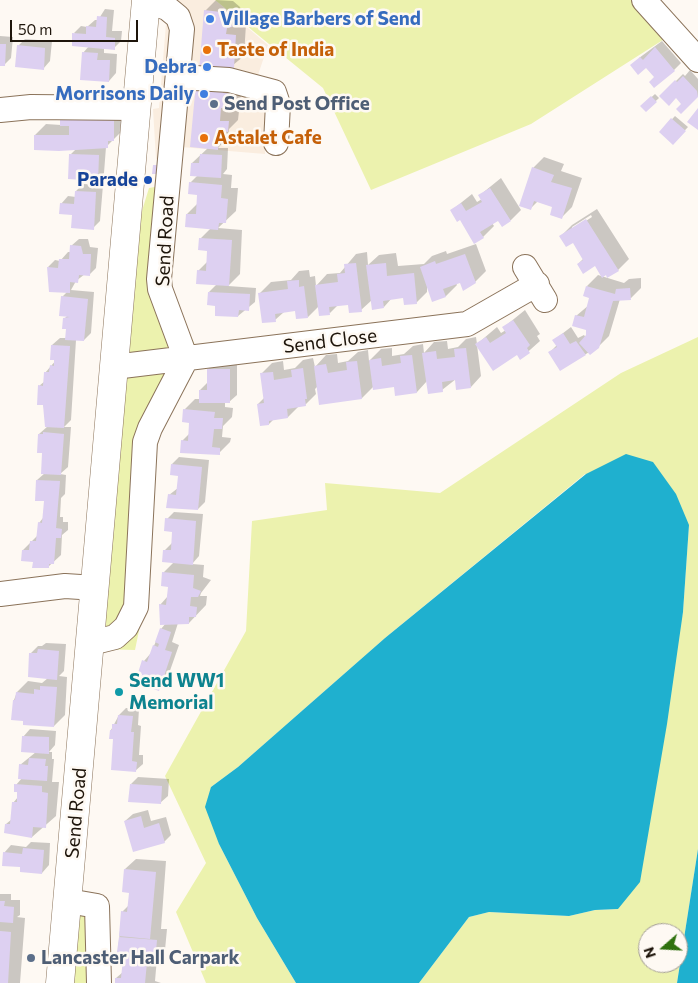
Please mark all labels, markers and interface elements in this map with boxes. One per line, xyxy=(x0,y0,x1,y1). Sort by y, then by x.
place label: Village Barbers of Send xyxy=(220,8,421,30)
scale bar xyxy=(12,10,140,42)
marker: Village Barbers of Send xyxy=(204,13,216,25)
text: 50 m xyxy=(18,20,52,38)
place label: Taste of India xyxy=(217,39,334,61)
marker: Taste of India xyxy=(201,44,213,56)
place label: Debra xyxy=(144,56,197,78)
marker: Debra xyxy=(201,61,213,73)
place label: Morrisons Daily xyxy=(55,83,194,105)
marker: Morrisons Daily xyxy=(198,88,210,100)
place label: Send Post Office xyxy=(224,93,370,115)
marker: Send Post Office xyxy=(208,98,220,110)
place label: Astalet Cafe xyxy=(214,127,322,149)
marker: Astalet Cafe xyxy=(198,132,210,144)
place label: Parade xyxy=(77,169,138,191)
marker: Parade xyxy=(142,174,154,186)
street label: Send Road xyxy=(151,195,179,287)
street label: Send Close xyxy=(282,324,378,358)
place label: Send WW1 Memorial xyxy=(129,670,224,714)
marker: Send WW1 Memorial xyxy=(113,686,125,698)
street label: Send Road xyxy=(61,767,91,859)
north arrow xyxy=(638,923,688,973)
text: N xyxy=(640,945,659,960)
place label: Lancaster Hall Carpark xyxy=(41,947,240,969)
marker: Lancaster Hall Carpark xyxy=(25,952,37,964)

